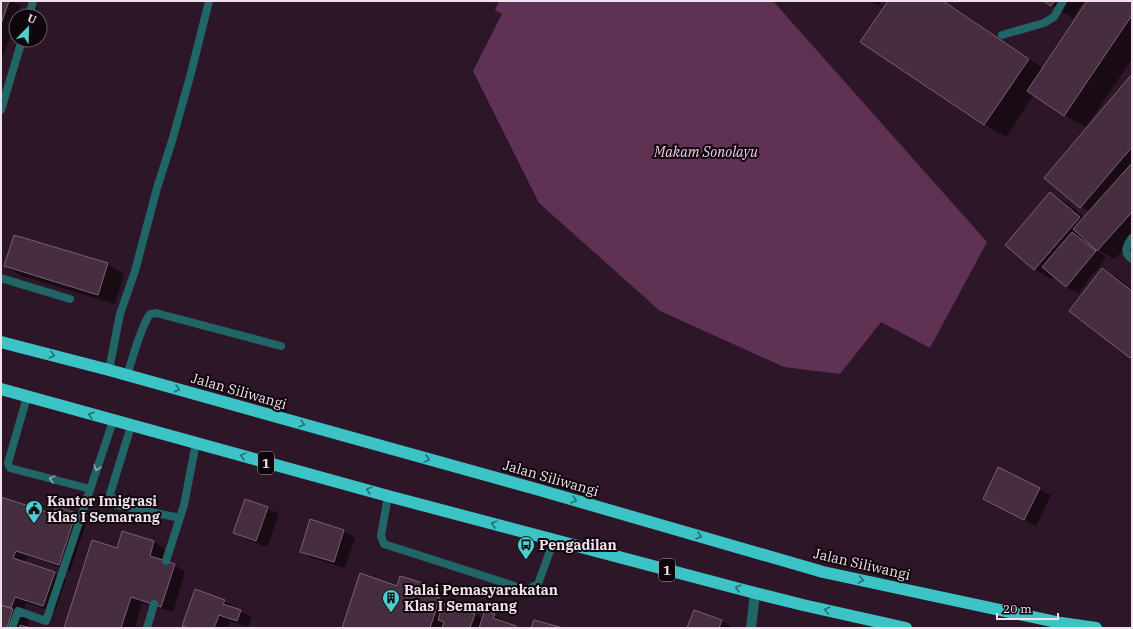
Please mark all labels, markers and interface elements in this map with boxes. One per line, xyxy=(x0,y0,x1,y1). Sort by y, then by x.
north arrow xyxy=(8,8,48,48)
text: U xyxy=(25,11,39,27)
park label: Makam Sonolayu xyxy=(653,143,758,161)
one-way arrow xyxy=(48,351,55,359)
street label: Jalan Siliwangi xyxy=(189,369,289,413)
one-way arrow xyxy=(173,384,180,393)
one-way arrow xyxy=(88,411,94,419)
one-way arrow xyxy=(299,419,306,428)
one-way arrow xyxy=(240,452,247,461)
road number: 1 xyxy=(258,452,274,474)
one-way arrow xyxy=(424,454,431,463)
street label: Jalan Siliwangi xyxy=(501,456,601,500)
one-way arrow xyxy=(93,464,102,471)
one-way arrow xyxy=(49,475,56,484)
one-way arrow xyxy=(366,487,372,495)
place label: Kantor Imigrasi Klas I Semarang xyxy=(47,492,161,526)
one-way arrow xyxy=(570,495,577,504)
public building icon: Kantor Imigrasi Klas I Semarang xyxy=(24,499,44,524)
one-way arrow xyxy=(491,520,498,529)
one-way arrow xyxy=(695,531,702,540)
bus stop icon: Pengadilan xyxy=(516,535,536,560)
place label: Pengadilan xyxy=(539,536,617,554)
street label: Jalan Siliwangi xyxy=(812,544,912,584)
road number: 1 xyxy=(659,559,675,581)
one-way arrow xyxy=(858,576,864,584)
place label: Balai Pemasyarakatan Klas I Semarang xyxy=(404,581,558,615)
one-way arrow xyxy=(735,584,742,593)
building icon: Balai Pemasyarakatan Klas I Semarang xyxy=(381,588,401,613)
scale bar xyxy=(997,595,1058,621)
text: 20 m xyxy=(1003,601,1032,616)
one-way arrow xyxy=(824,607,830,615)

